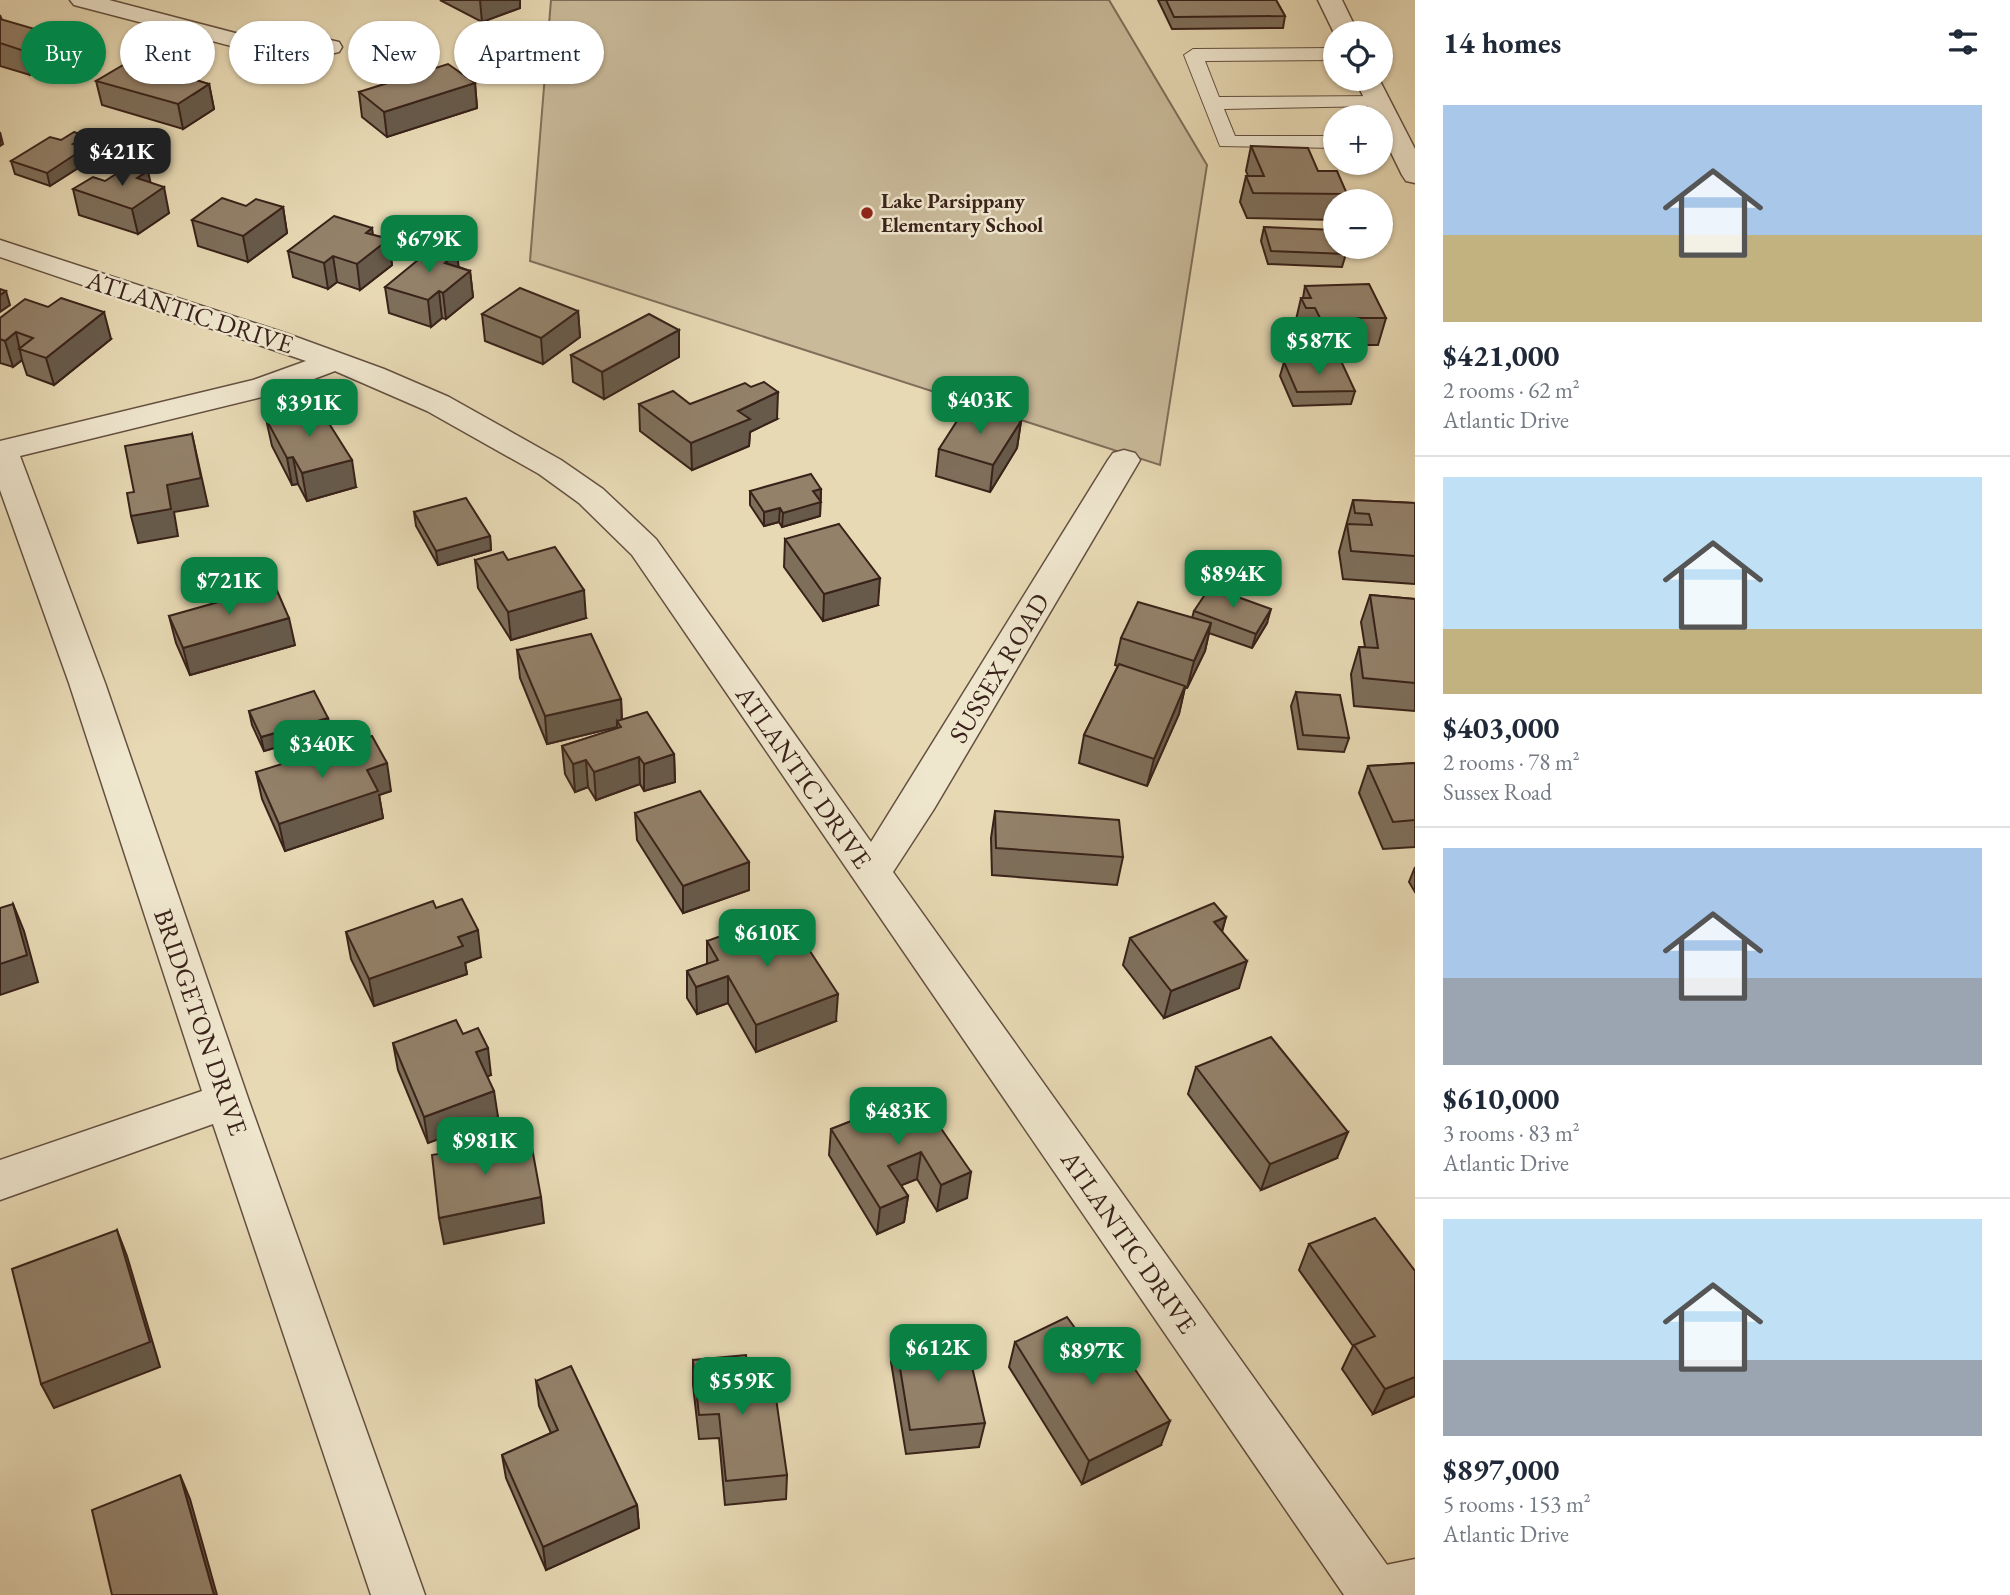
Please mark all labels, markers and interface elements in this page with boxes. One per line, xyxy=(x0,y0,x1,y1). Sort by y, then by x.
chip: Buy xyxy=(21,21,106,84)
chip: Rent xyxy=(120,21,215,84)
chip: Filters xyxy=(229,21,334,84)
chip: New xyxy=(348,21,440,84)
chip: Apartment xyxy=(454,21,604,84)
map controls xyxy=(1323,21,1393,259)
button: locate xyxy=(1323,21,1393,91)
text: 14 homes xyxy=(1443,23,1561,62)
icon: filters xyxy=(1944,23,1982,61)
button: + xyxy=(1323,105,1393,175)
pin: $421K xyxy=(73,128,171,188)
text: $421K xyxy=(90,136,154,166)
icon: home xyxy=(1650,150,1776,276)
place label: Lake Parsippany Elementary School xyxy=(881,187,1043,238)
button: − xyxy=(1323,189,1393,259)
marker: Lake Parsippany Elementary School xyxy=(859,205,875,221)
pin: $679K xyxy=(380,216,478,275)
text: $679K xyxy=(397,223,461,253)
street label: ATLANTIC DRIVE xyxy=(81,262,298,362)
pin: $587K xyxy=(1270,318,1368,377)
text: $587K xyxy=(1287,325,1351,355)
text: $421,000 xyxy=(1443,336,1559,375)
text: 2 rooms · 62 m² xyxy=(1443,375,1580,405)
pin: $403K xyxy=(931,376,1029,436)
pin: $391K xyxy=(260,380,358,439)
text: $403K xyxy=(948,384,1012,414)
text: $391K xyxy=(277,387,341,417)
text: Atlantic Drive xyxy=(1443,405,1569,435)
icon: home xyxy=(1650,522,1776,648)
pin: $894K xyxy=(1184,550,1282,610)
pin: $721K xyxy=(180,558,278,617)
text: $894K xyxy=(1201,558,1265,588)
text: $721K xyxy=(197,565,261,595)
street label: SUSSEX ROAD xyxy=(941,587,1057,749)
street label: ATLANTIC DRIVE xyxy=(728,678,880,875)
text: $403,000 xyxy=(1443,708,1559,747)
pin: $340K xyxy=(273,720,371,780)
text: $340K xyxy=(290,728,354,758)
text: 2 rooms · 78 m² xyxy=(1443,747,1580,777)
text: Sussex Road xyxy=(1443,777,1552,807)
icon: home xyxy=(1650,893,1776,1019)
street label: BRIDGETON DRIVE xyxy=(146,904,256,1140)
pin: $610K xyxy=(718,909,816,969)
text: $610K xyxy=(735,917,799,947)
text: $610,000 xyxy=(1443,1079,1559,1118)
pin: $483K xyxy=(849,1088,947,1147)
text: $483K xyxy=(866,1095,930,1125)
pin: $981K xyxy=(436,1118,534,1177)
text: 3 rooms · 83 m² xyxy=(1443,1118,1580,1148)
text: $981K xyxy=(453,1125,517,1155)
street label: ATLANTIC DRIVE xyxy=(1053,1143,1205,1340)
text: Atlantic Drive xyxy=(1443,1148,1569,1178)
icon: home xyxy=(1650,1264,1776,1390)
pin: $612K xyxy=(889,1324,987,1384)
pin: $897K xyxy=(1043,1328,1141,1387)
text: $612K xyxy=(906,1332,970,1362)
text: $897K xyxy=(1060,1335,1124,1365)
pin: $559K xyxy=(693,1358,791,1417)
text: $559K xyxy=(710,1365,774,1395)
text: $897,000 xyxy=(1443,1450,1559,1489)
text: 5 rooms · 153 m² xyxy=(1443,1489,1591,1519)
text: Atlantic Drive xyxy=(1443,1519,1569,1549)

